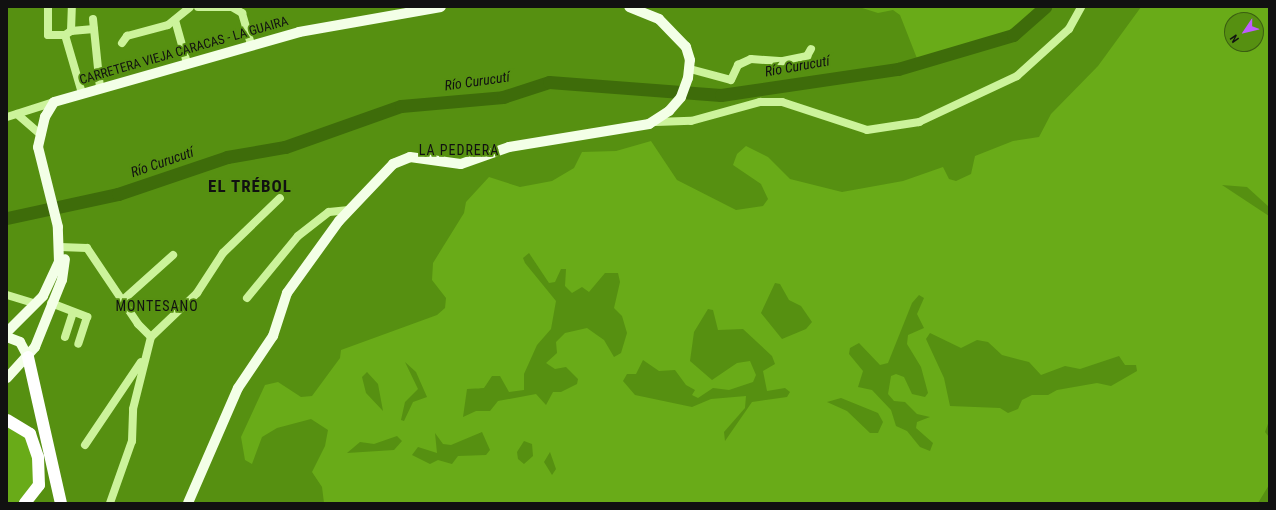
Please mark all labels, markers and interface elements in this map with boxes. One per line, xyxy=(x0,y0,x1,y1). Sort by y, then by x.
north arrow xyxy=(1224,12,1264,52)
street label: CARRETERA VIEJA CARACAS - LA GUAIRA xyxy=(78,14,290,88)
text: N xyxy=(1227,32,1242,45)
water label: Río Curucutí xyxy=(763,52,831,80)
water label: Río Curucutí xyxy=(443,68,511,94)
district label: LA PEDRERA xyxy=(419,142,499,158)
water label: Río Curucutí xyxy=(128,143,196,181)
district label: EL TRÉBOL xyxy=(208,177,292,197)
district label: MONTESANO xyxy=(115,298,199,314)

